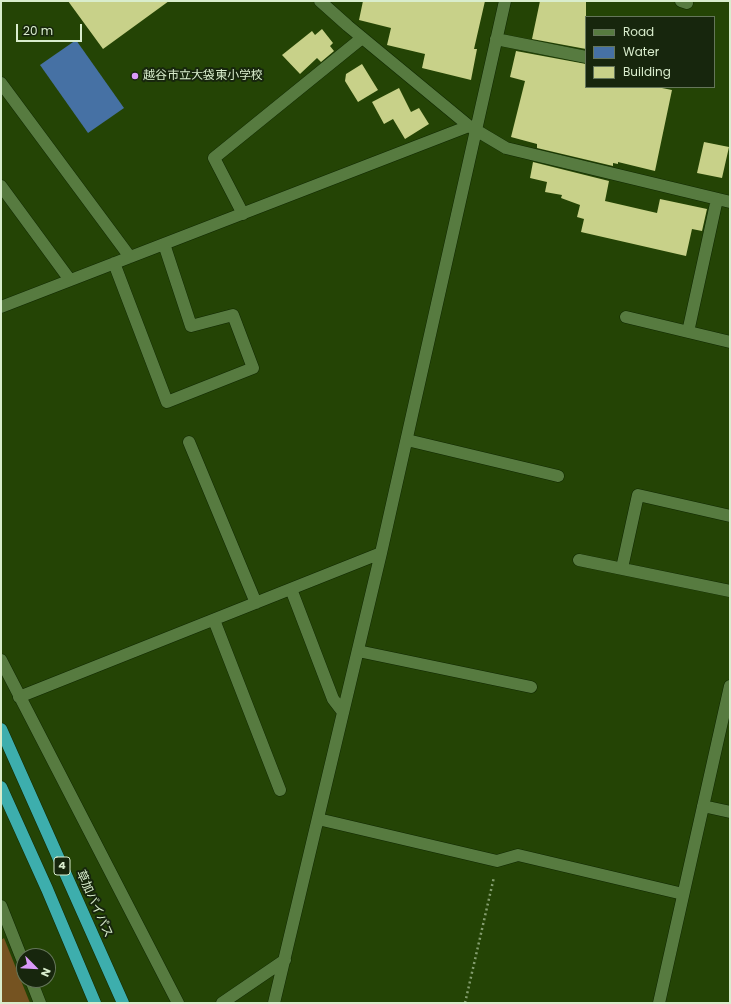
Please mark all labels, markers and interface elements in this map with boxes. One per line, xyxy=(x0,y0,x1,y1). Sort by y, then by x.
scale bar xyxy=(18,16,84,42)
legend xyxy=(585,16,715,88)
text: 20 m xyxy=(23,22,53,39)
text: Road xyxy=(623,23,654,40)
text: Water xyxy=(623,43,659,60)
text: Building xyxy=(623,63,671,80)
place label: 越谷市立大袋東小学校 xyxy=(143,69,263,83)
marker: 越谷市立大袋東小学校 xyxy=(130,71,140,81)
road number: 4 xyxy=(54,857,70,875)
street label: 草加バイパス xyxy=(73,868,115,940)
north arrow xyxy=(16,948,56,988)
text: N xyxy=(37,965,55,980)

